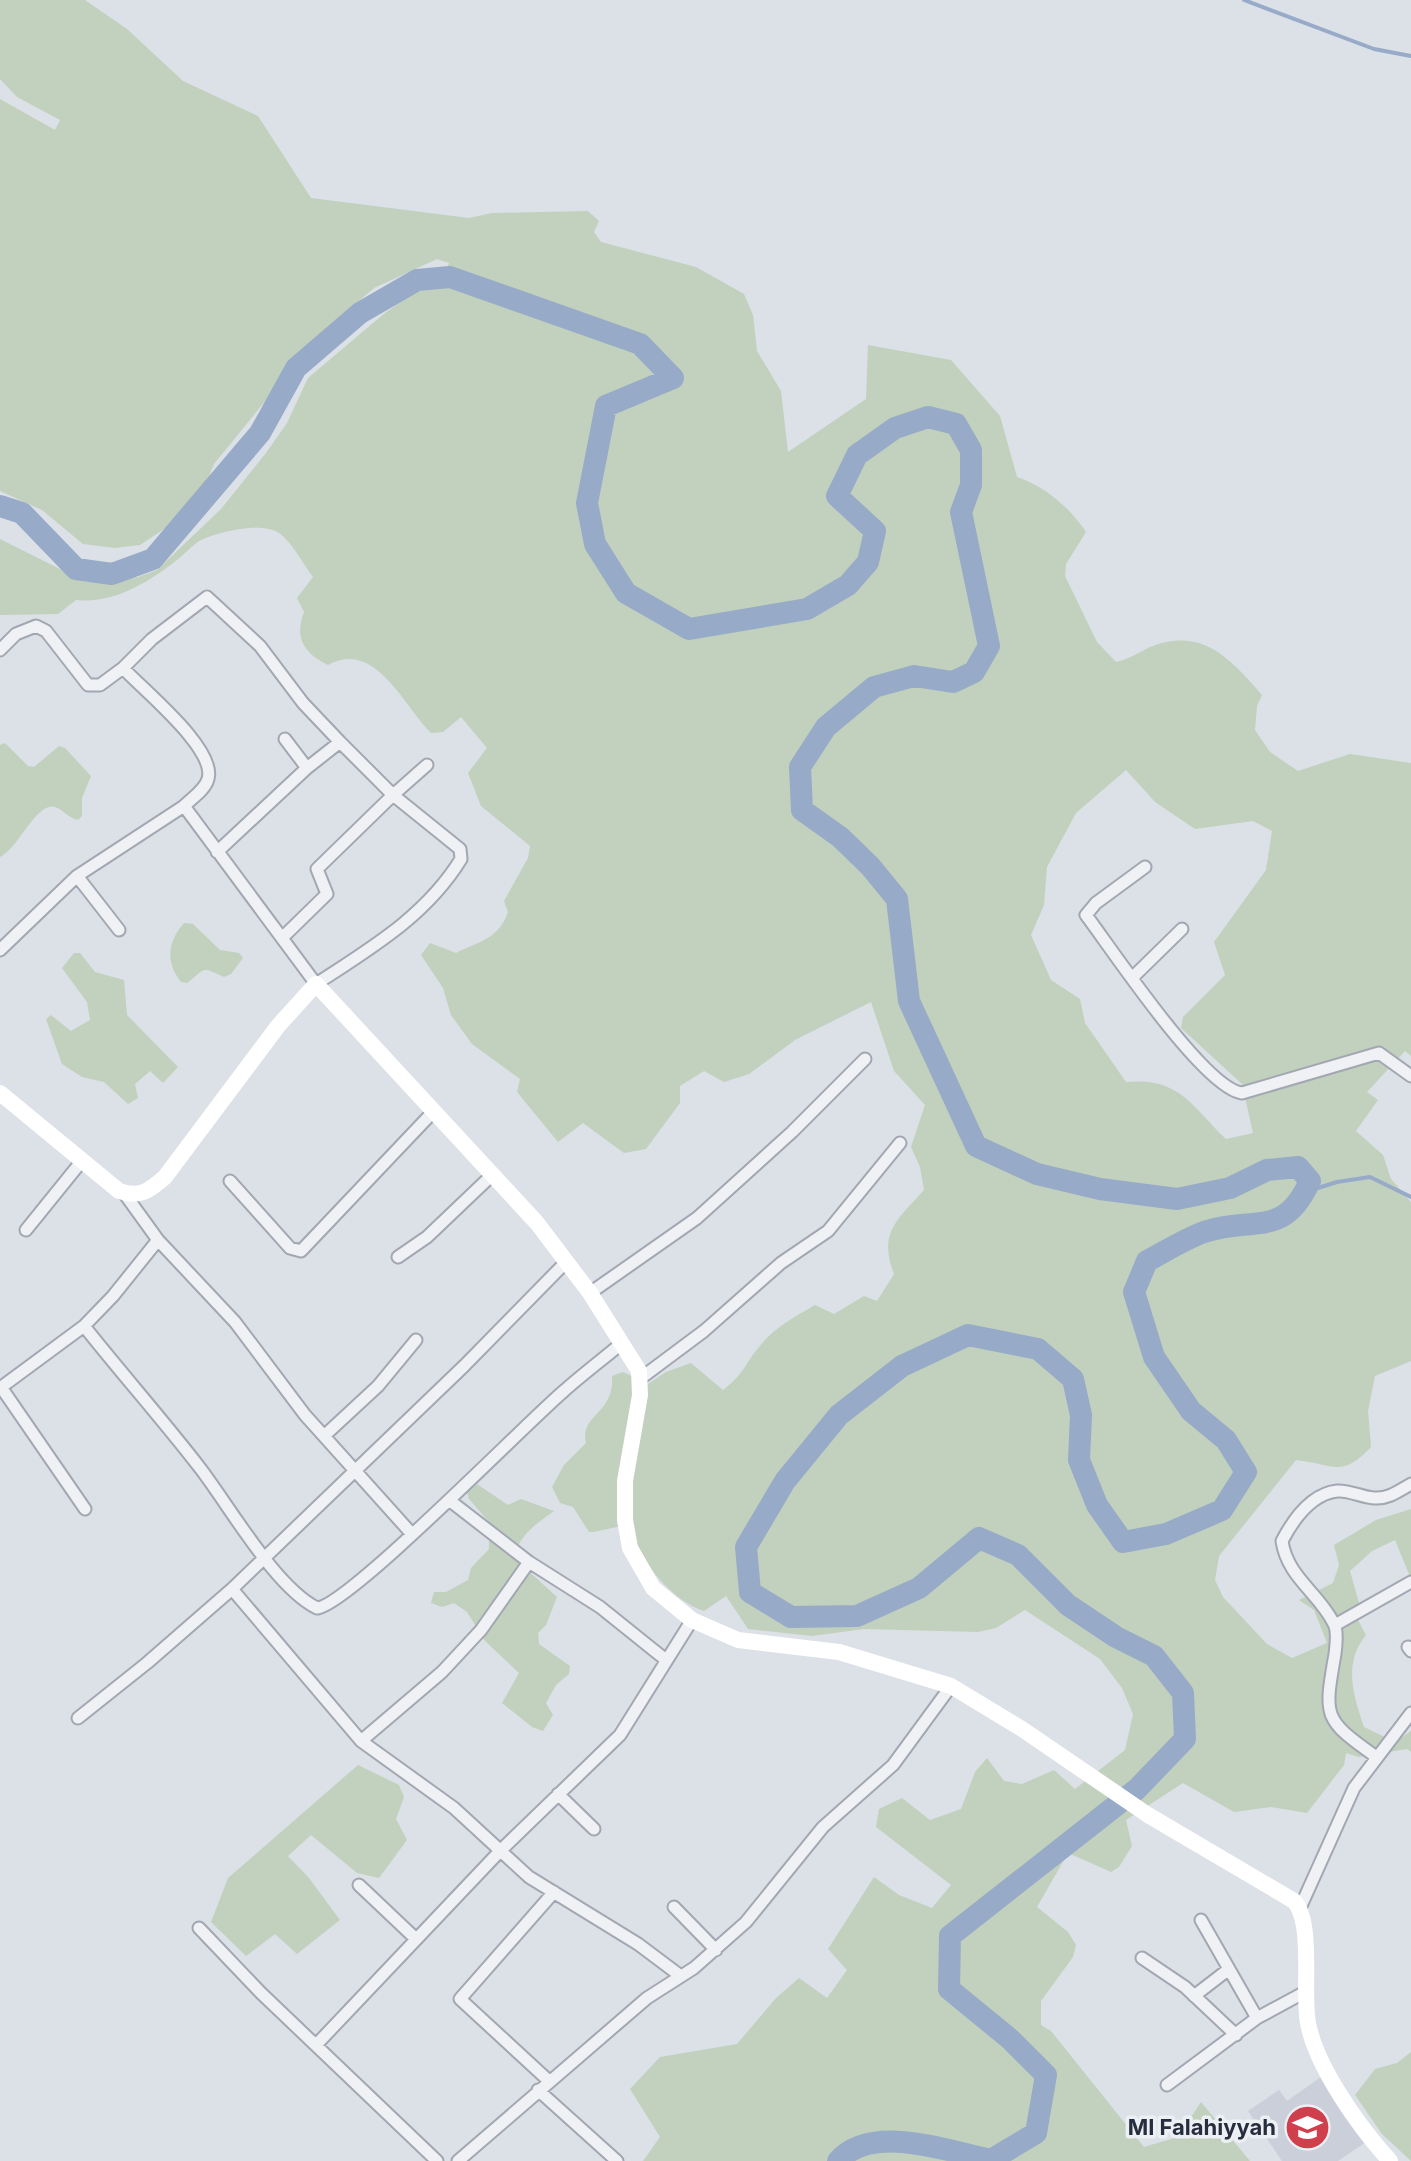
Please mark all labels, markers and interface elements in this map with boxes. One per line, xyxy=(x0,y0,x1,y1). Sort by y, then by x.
school or university icon: MI Falahiyyah xyxy=(1283,2103,1331,2151)
place label: MI Falahiyyah xyxy=(1128,2114,1276,2140)

